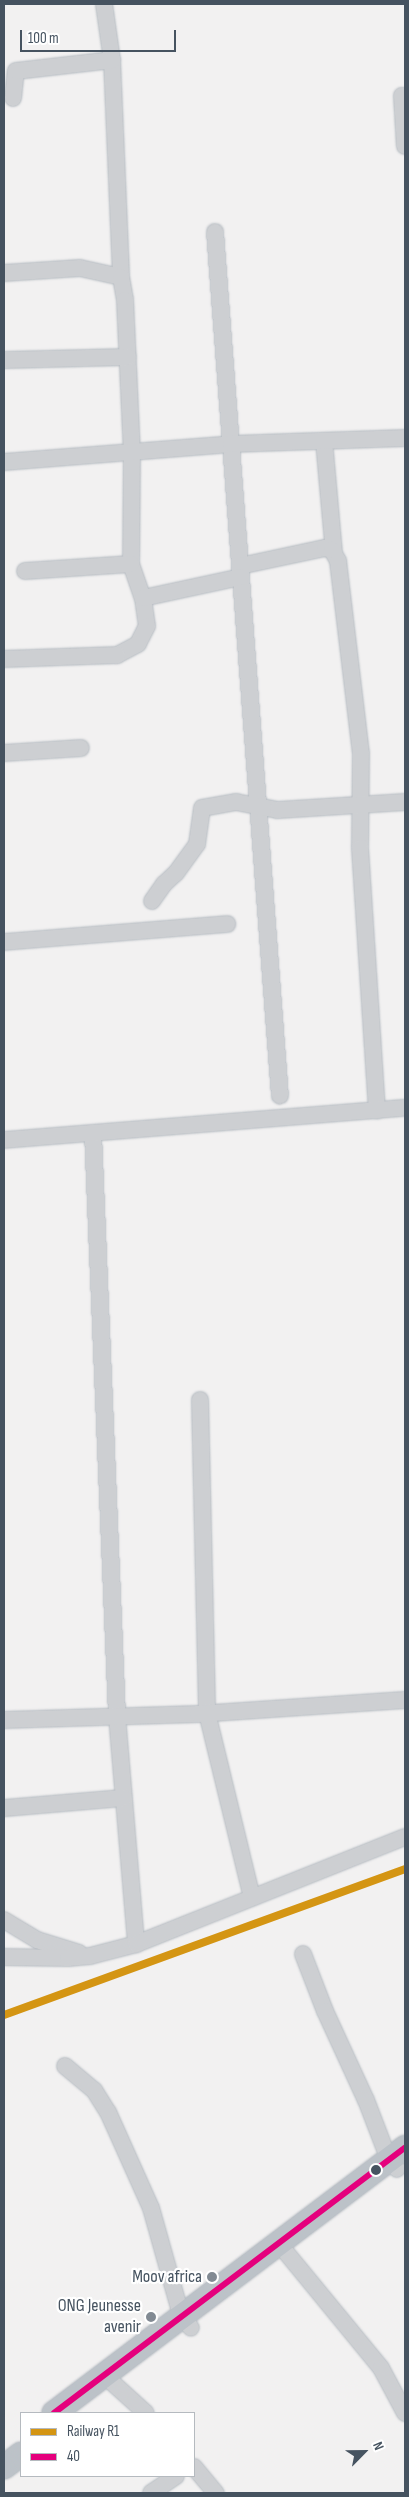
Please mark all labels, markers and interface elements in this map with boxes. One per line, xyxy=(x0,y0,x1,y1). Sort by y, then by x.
scale bar xyxy=(22,20,179,52)
text: 100 m xyxy=(28,29,59,48)
unlabelled marker xyxy=(371,2165,381,2175)
place label: Moov africa xyxy=(132,2266,202,2288)
marker: Moov africa xyxy=(206,2271,218,2283)
place label: ONG Jeunesse avenir xyxy=(58,2296,141,2338)
marker: ONG Jeunesse avenir xyxy=(145,2311,157,2323)
legend xyxy=(20,2412,195,2477)
text: Railway R1 xyxy=(67,2422,119,2441)
north arrow xyxy=(339,2427,389,2477)
text: N xyxy=(369,2439,388,2453)
text: 40 xyxy=(67,2447,80,2466)

